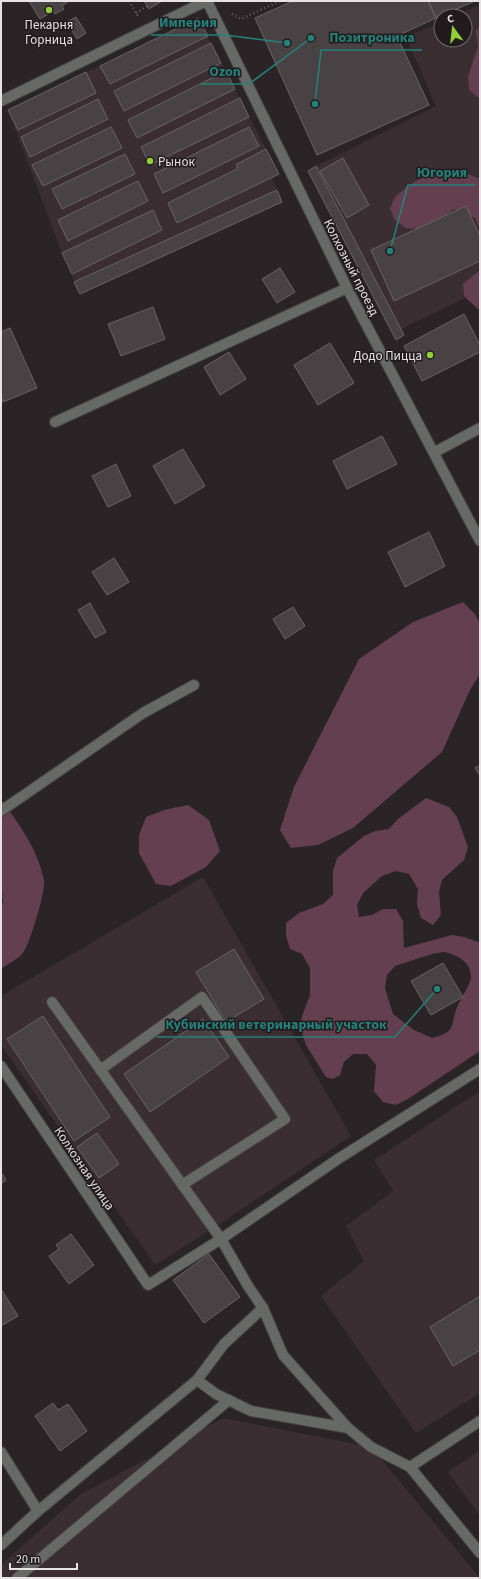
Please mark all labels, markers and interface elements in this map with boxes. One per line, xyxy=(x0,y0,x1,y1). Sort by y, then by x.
marker: Пекарня Горница xyxy=(44,5,54,15)
north arrow xyxy=(433,8,473,48)
callout: Империя xyxy=(151,9,225,35)
text: С xyxy=(446,11,456,27)
text: Империя xyxy=(159,13,217,33)
place label: Пекарня Горница xyxy=(25,16,73,49)
callout: Позитроника xyxy=(321,24,422,50)
text: Позитроника xyxy=(329,28,415,48)
callout: Ozon xyxy=(201,58,249,84)
text: Ozon xyxy=(209,62,241,82)
place label: Рынок xyxy=(158,153,195,171)
marker: Рынок xyxy=(145,156,155,166)
callout: Югория xyxy=(408,159,475,185)
text: Югория xyxy=(417,163,467,183)
street label: Колхозный проезд xyxy=(319,216,383,319)
place label: Додо Пицца xyxy=(353,347,422,365)
marker: Додо Пицца xyxy=(425,350,435,360)
callout: Кубинский ветеринарный участок xyxy=(157,1011,395,1037)
text: Кубинский ветеринарный участок xyxy=(165,1015,387,1035)
street label: Колхозная улица xyxy=(50,1123,119,1214)
scale bar xyxy=(10,1545,77,1571)
text: 20 m xyxy=(16,1551,40,1568)

